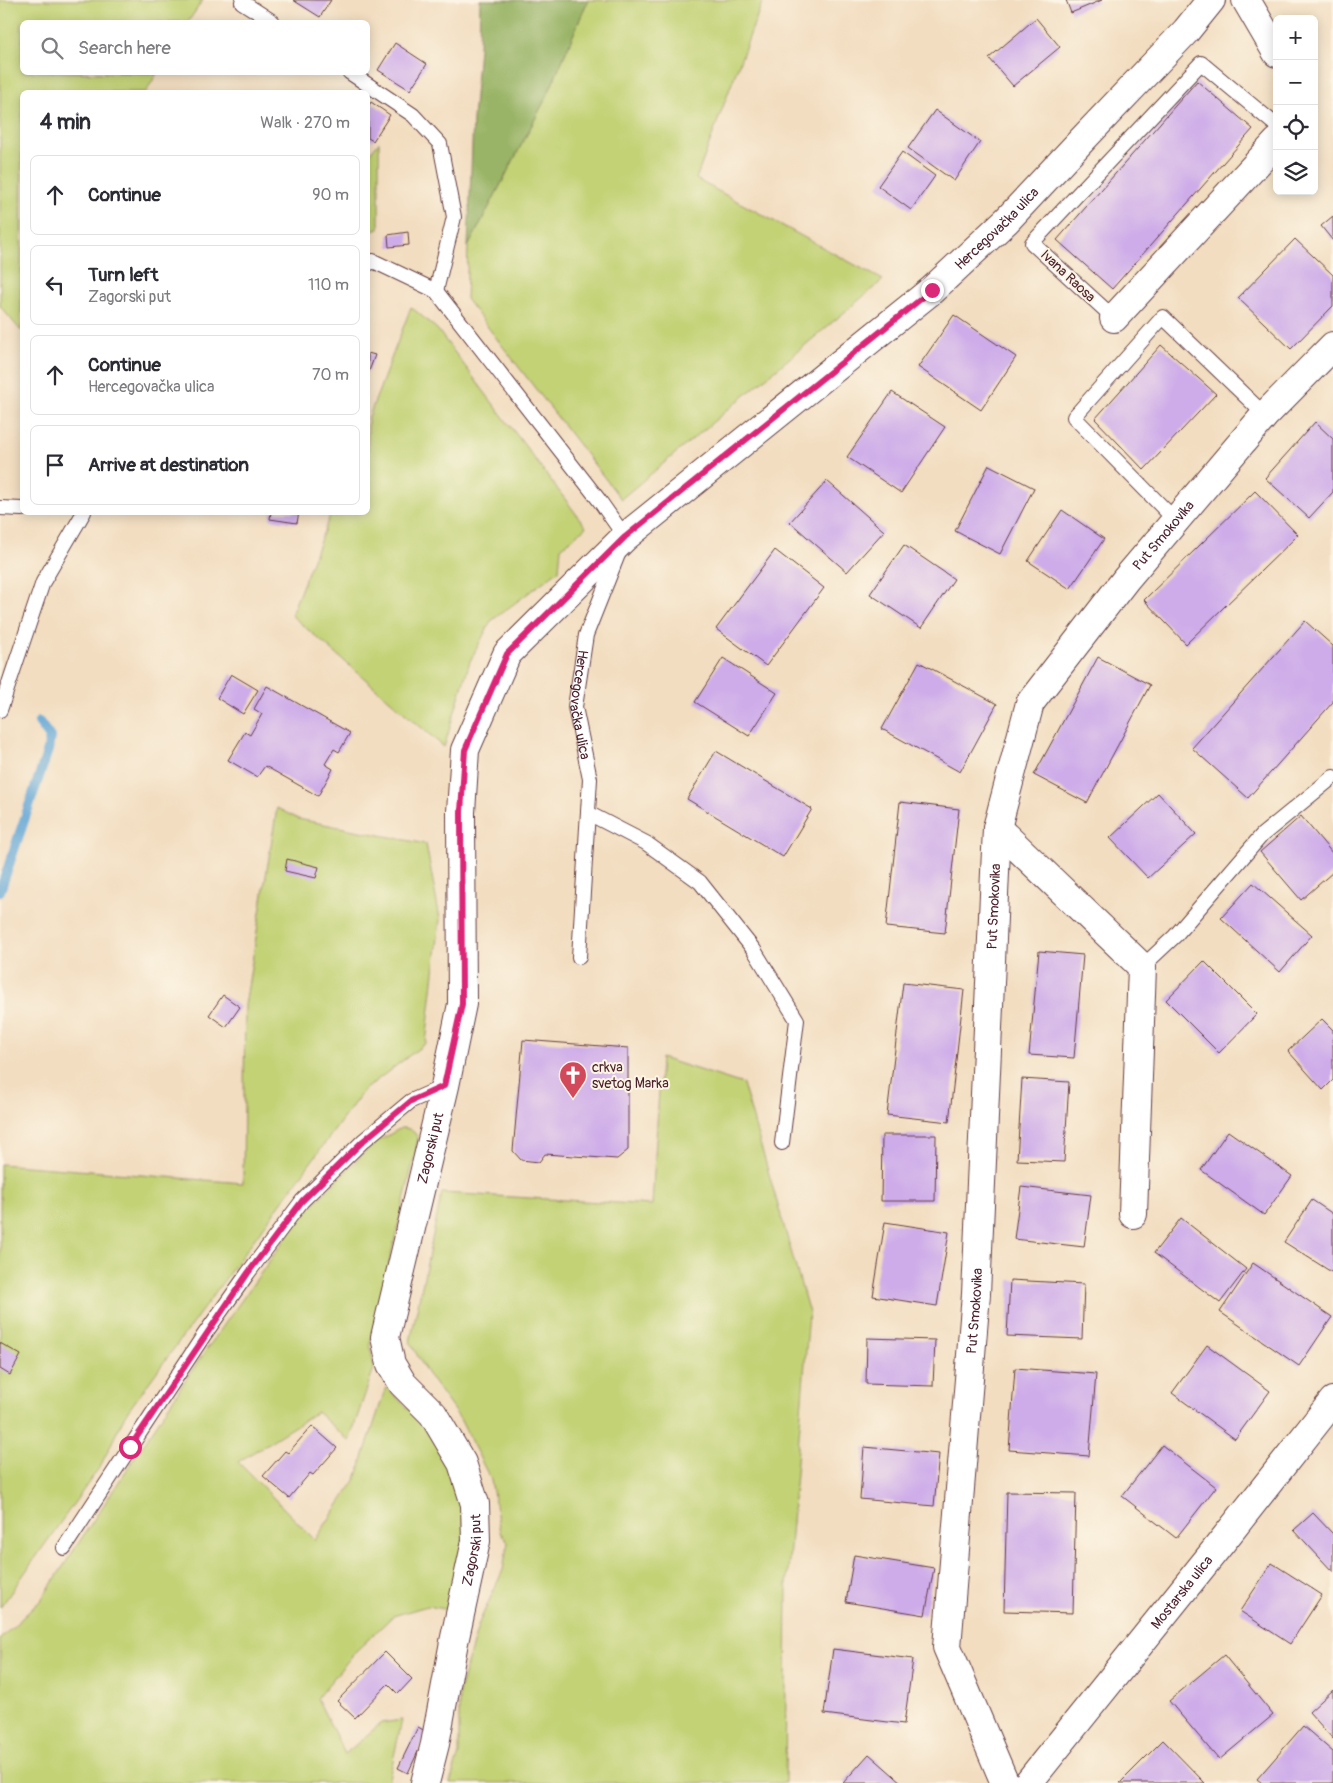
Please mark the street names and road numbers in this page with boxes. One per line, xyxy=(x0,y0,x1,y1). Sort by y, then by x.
street label: Hercegovačka ulica xyxy=(951,183,1042,273)
street label: Ivana Raosa xyxy=(1037,246,1099,306)
street label: Put Smokovika xyxy=(1129,497,1197,574)
street label: Hercegovačka ulica xyxy=(566,649,594,761)
street label: Put Smokovika xyxy=(983,863,1004,950)
street label: Zagorski put xyxy=(413,1110,447,1185)
street label: Put Smokovika xyxy=(963,1268,986,1355)
street label: Zagorski put xyxy=(458,1514,485,1587)
street label: Mostarska ulica xyxy=(1147,1552,1216,1632)

